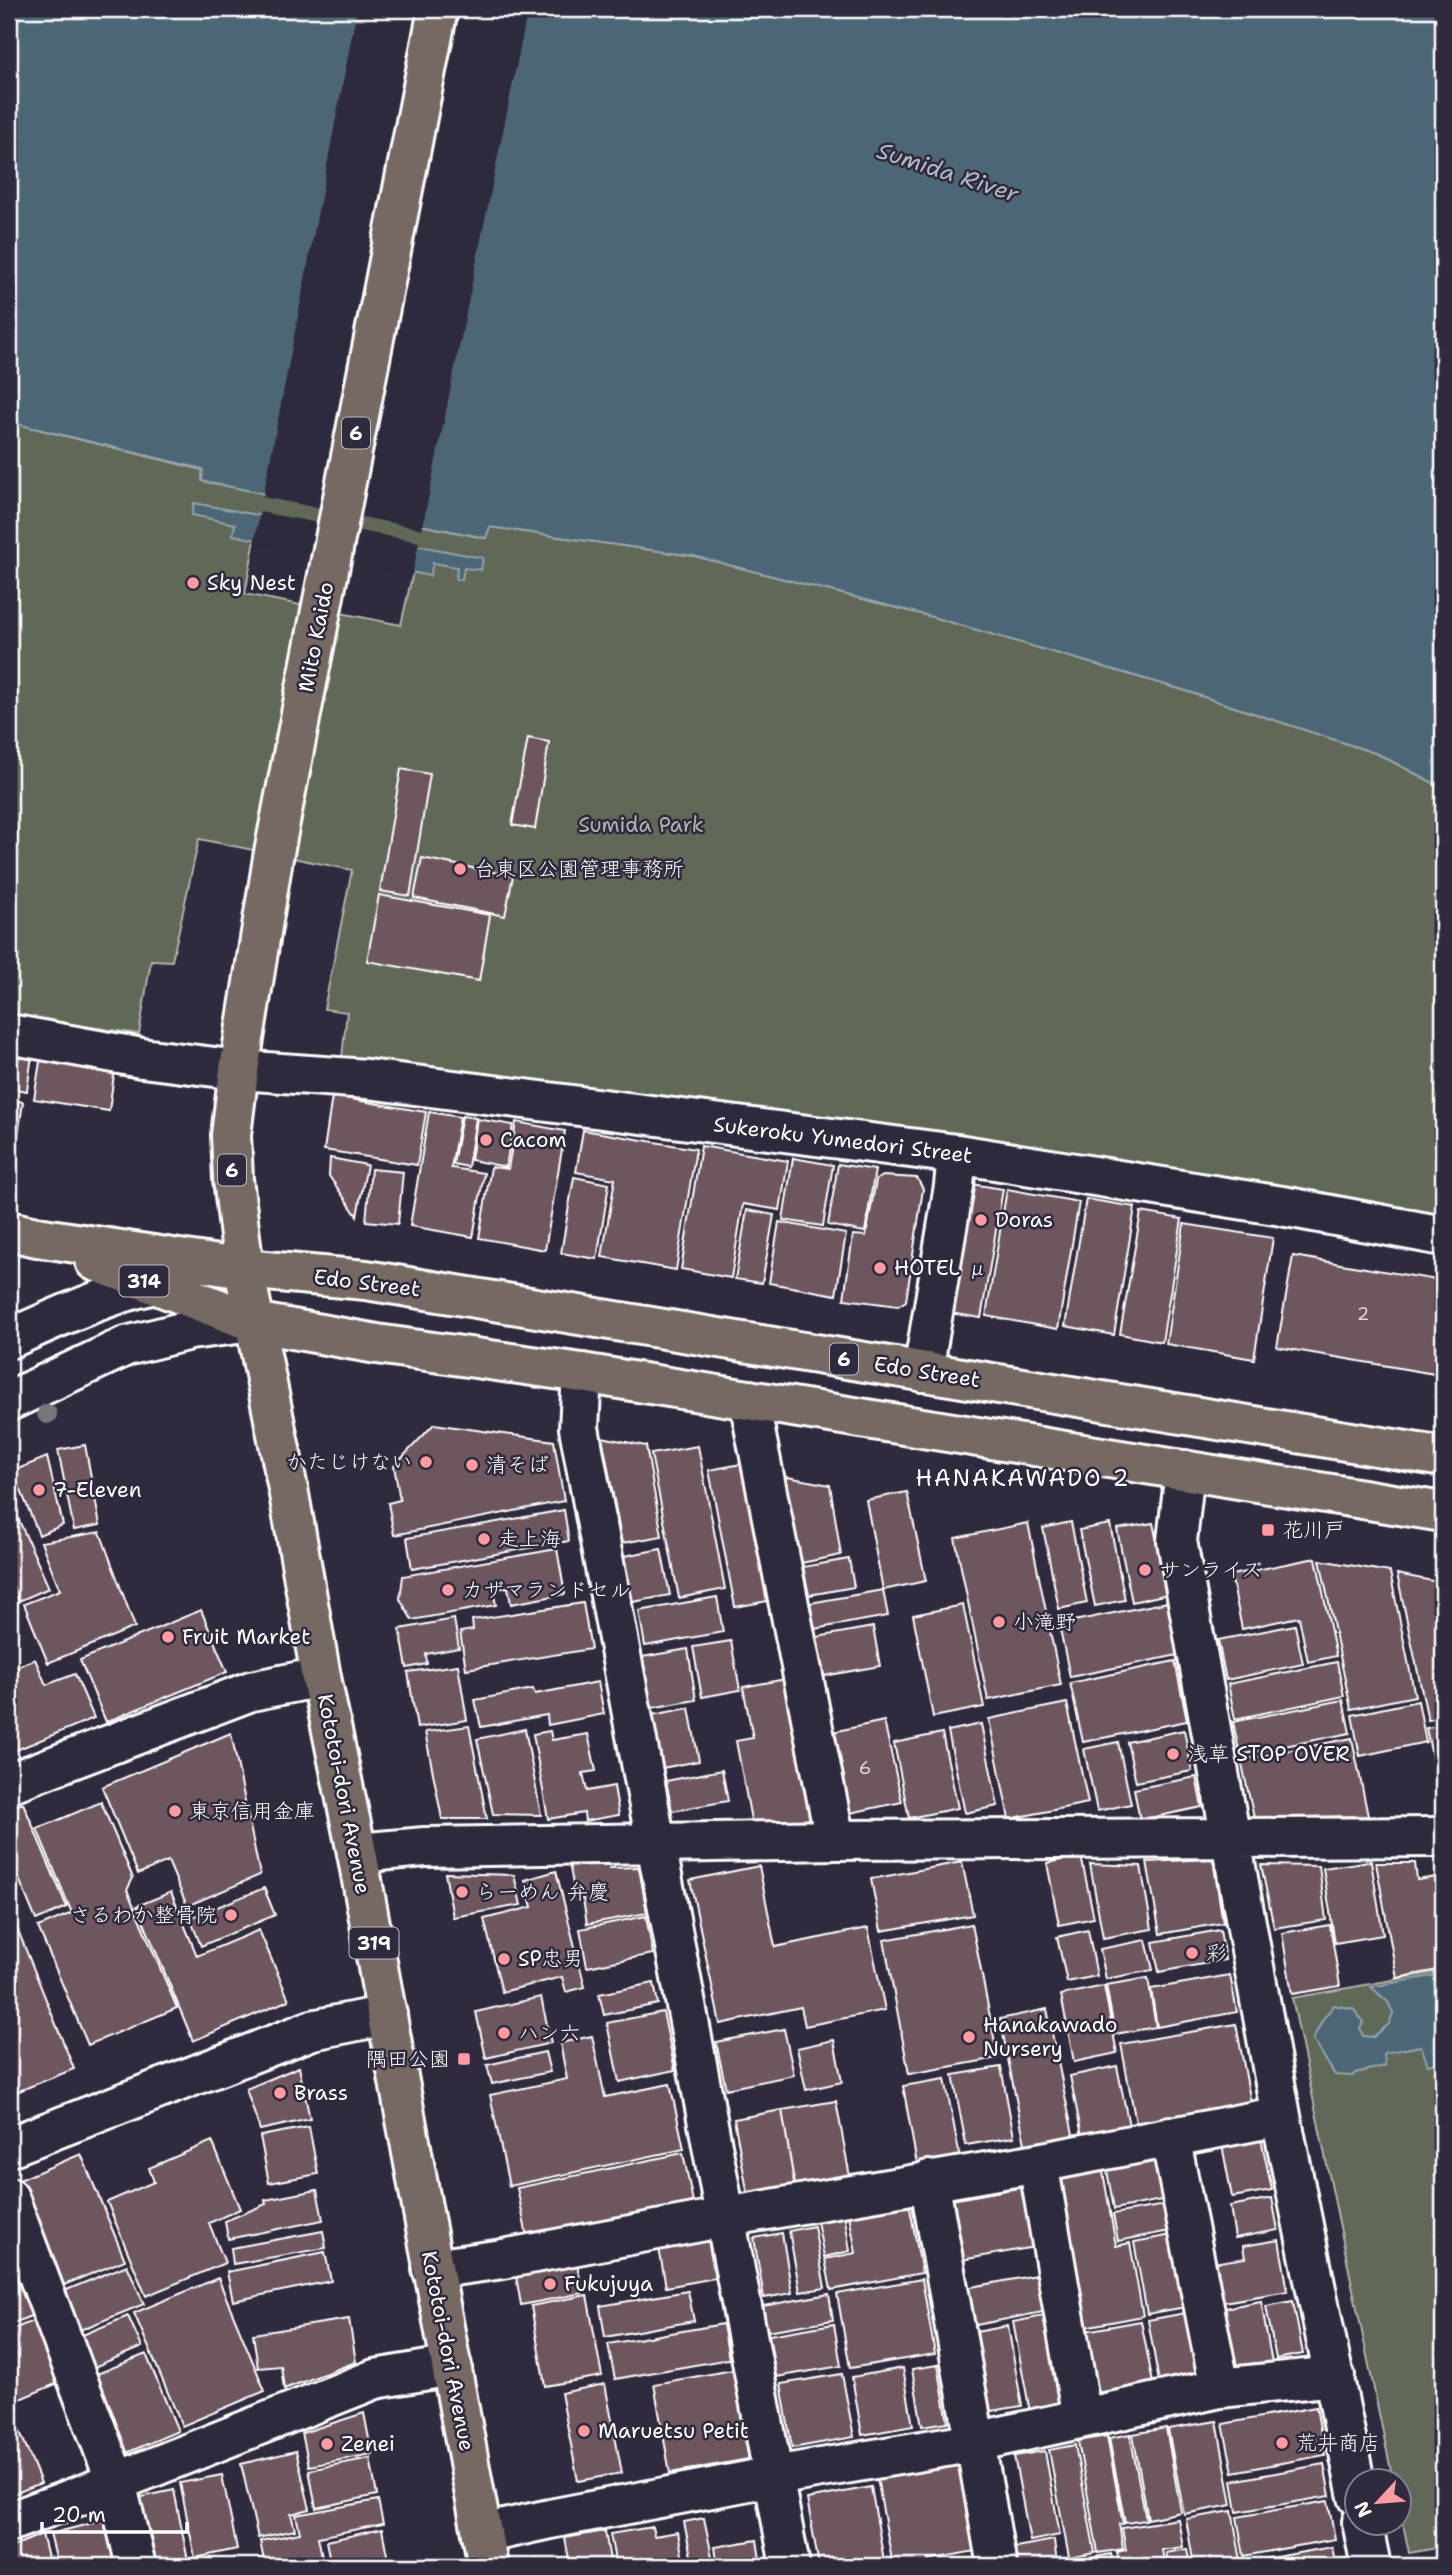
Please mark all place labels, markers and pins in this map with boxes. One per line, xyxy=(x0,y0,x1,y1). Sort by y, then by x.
place label: Sky Nest xyxy=(207,569,296,597)
marker: Sky Nest xyxy=(185,575,201,591)
place label: 台東区公園管理事務所 xyxy=(474,855,684,883)
marker: 台東区公園管理事務所 xyxy=(452,861,468,877)
place label: Cacom xyxy=(500,1126,566,1154)
marker: Cacom xyxy=(478,1132,494,1148)
place label: Doras xyxy=(995,1206,1053,1234)
marker: Doras xyxy=(973,1212,989,1228)
place label: HOTEL μ xyxy=(894,1254,988,1282)
marker: HOTEL μ xyxy=(872,1260,888,1276)
place label: かたじけない xyxy=(286,1448,412,1476)
place label: 清そば xyxy=(486,1451,549,1479)
marker: かたじけない xyxy=(418,1454,434,1470)
marker: 清そば xyxy=(464,1457,480,1473)
place label: 7-Eleven xyxy=(53,1476,142,1504)
marker: 7-Eleven xyxy=(31,1482,47,1498)
place label: 花川戸 xyxy=(1282,1516,1345,1544)
marker: 花川戸 xyxy=(1260,1522,1276,1538)
place label: 走上海 xyxy=(498,1525,561,1553)
marker: 走上海 xyxy=(476,1531,492,1547)
place label: サンライズ xyxy=(1159,1556,1262,1584)
marker: サンライズ xyxy=(1137,1562,1153,1578)
place label: カザマランドセル xyxy=(462,1576,631,1604)
marker: カザマランドセル xyxy=(440,1582,456,1598)
place label: 小滝野 xyxy=(1013,1608,1076,1636)
marker: 小滝野 xyxy=(991,1614,1007,1630)
place label: Fruit Market xyxy=(182,1623,310,1651)
marker: Fruit Market xyxy=(160,1629,176,1645)
place label: 浅草 STOP OVER xyxy=(1187,1740,1350,1768)
marker: 浅草 STOP OVER xyxy=(1165,1746,1181,1762)
place label: 東京信用金庫 xyxy=(189,1797,315,1825)
marker: 東京信用金庫 xyxy=(167,1803,183,1819)
place label: らーめん 弁慶 xyxy=(476,1878,609,1906)
marker: らーめん 弁慶 xyxy=(454,1884,470,1900)
place label: さるわか整骨院 xyxy=(70,1901,217,1929)
marker: さるわか整骨院 xyxy=(223,1907,239,1923)
place label: 彩 xyxy=(1206,1939,1227,1967)
place label: SP忠男 xyxy=(518,1945,584,1973)
marker: 彩 xyxy=(1184,1945,1200,1961)
marker: SP忠男 xyxy=(496,1951,512,1967)
place label: Hanakawado Nursery xyxy=(983,2011,1118,2063)
place label: ハン六 xyxy=(518,2019,581,2047)
marker: ハン六 xyxy=(496,2025,512,2041)
marker: Hanakawado Nursery xyxy=(961,2029,977,2045)
place label: 隅田公園 xyxy=(366,2045,450,2073)
marker: 隅田公園 xyxy=(456,2051,472,2067)
place label: Brass xyxy=(294,2079,348,2107)
marker: Brass xyxy=(272,2085,288,2101)
place label: Fukujuya xyxy=(564,2270,653,2298)
marker: Fukujuya xyxy=(542,2276,558,2292)
place label: Maruetsu Petit xyxy=(598,2417,749,2445)
marker: Maruetsu Petit xyxy=(576,2423,592,2439)
place label: 荒井商店 xyxy=(1296,2429,1380,2457)
place label: Zenei xyxy=(341,2430,395,2458)
marker: 荒井商店 xyxy=(1274,2435,1290,2451)
marker: Zenei xyxy=(319,2436,335,2452)

